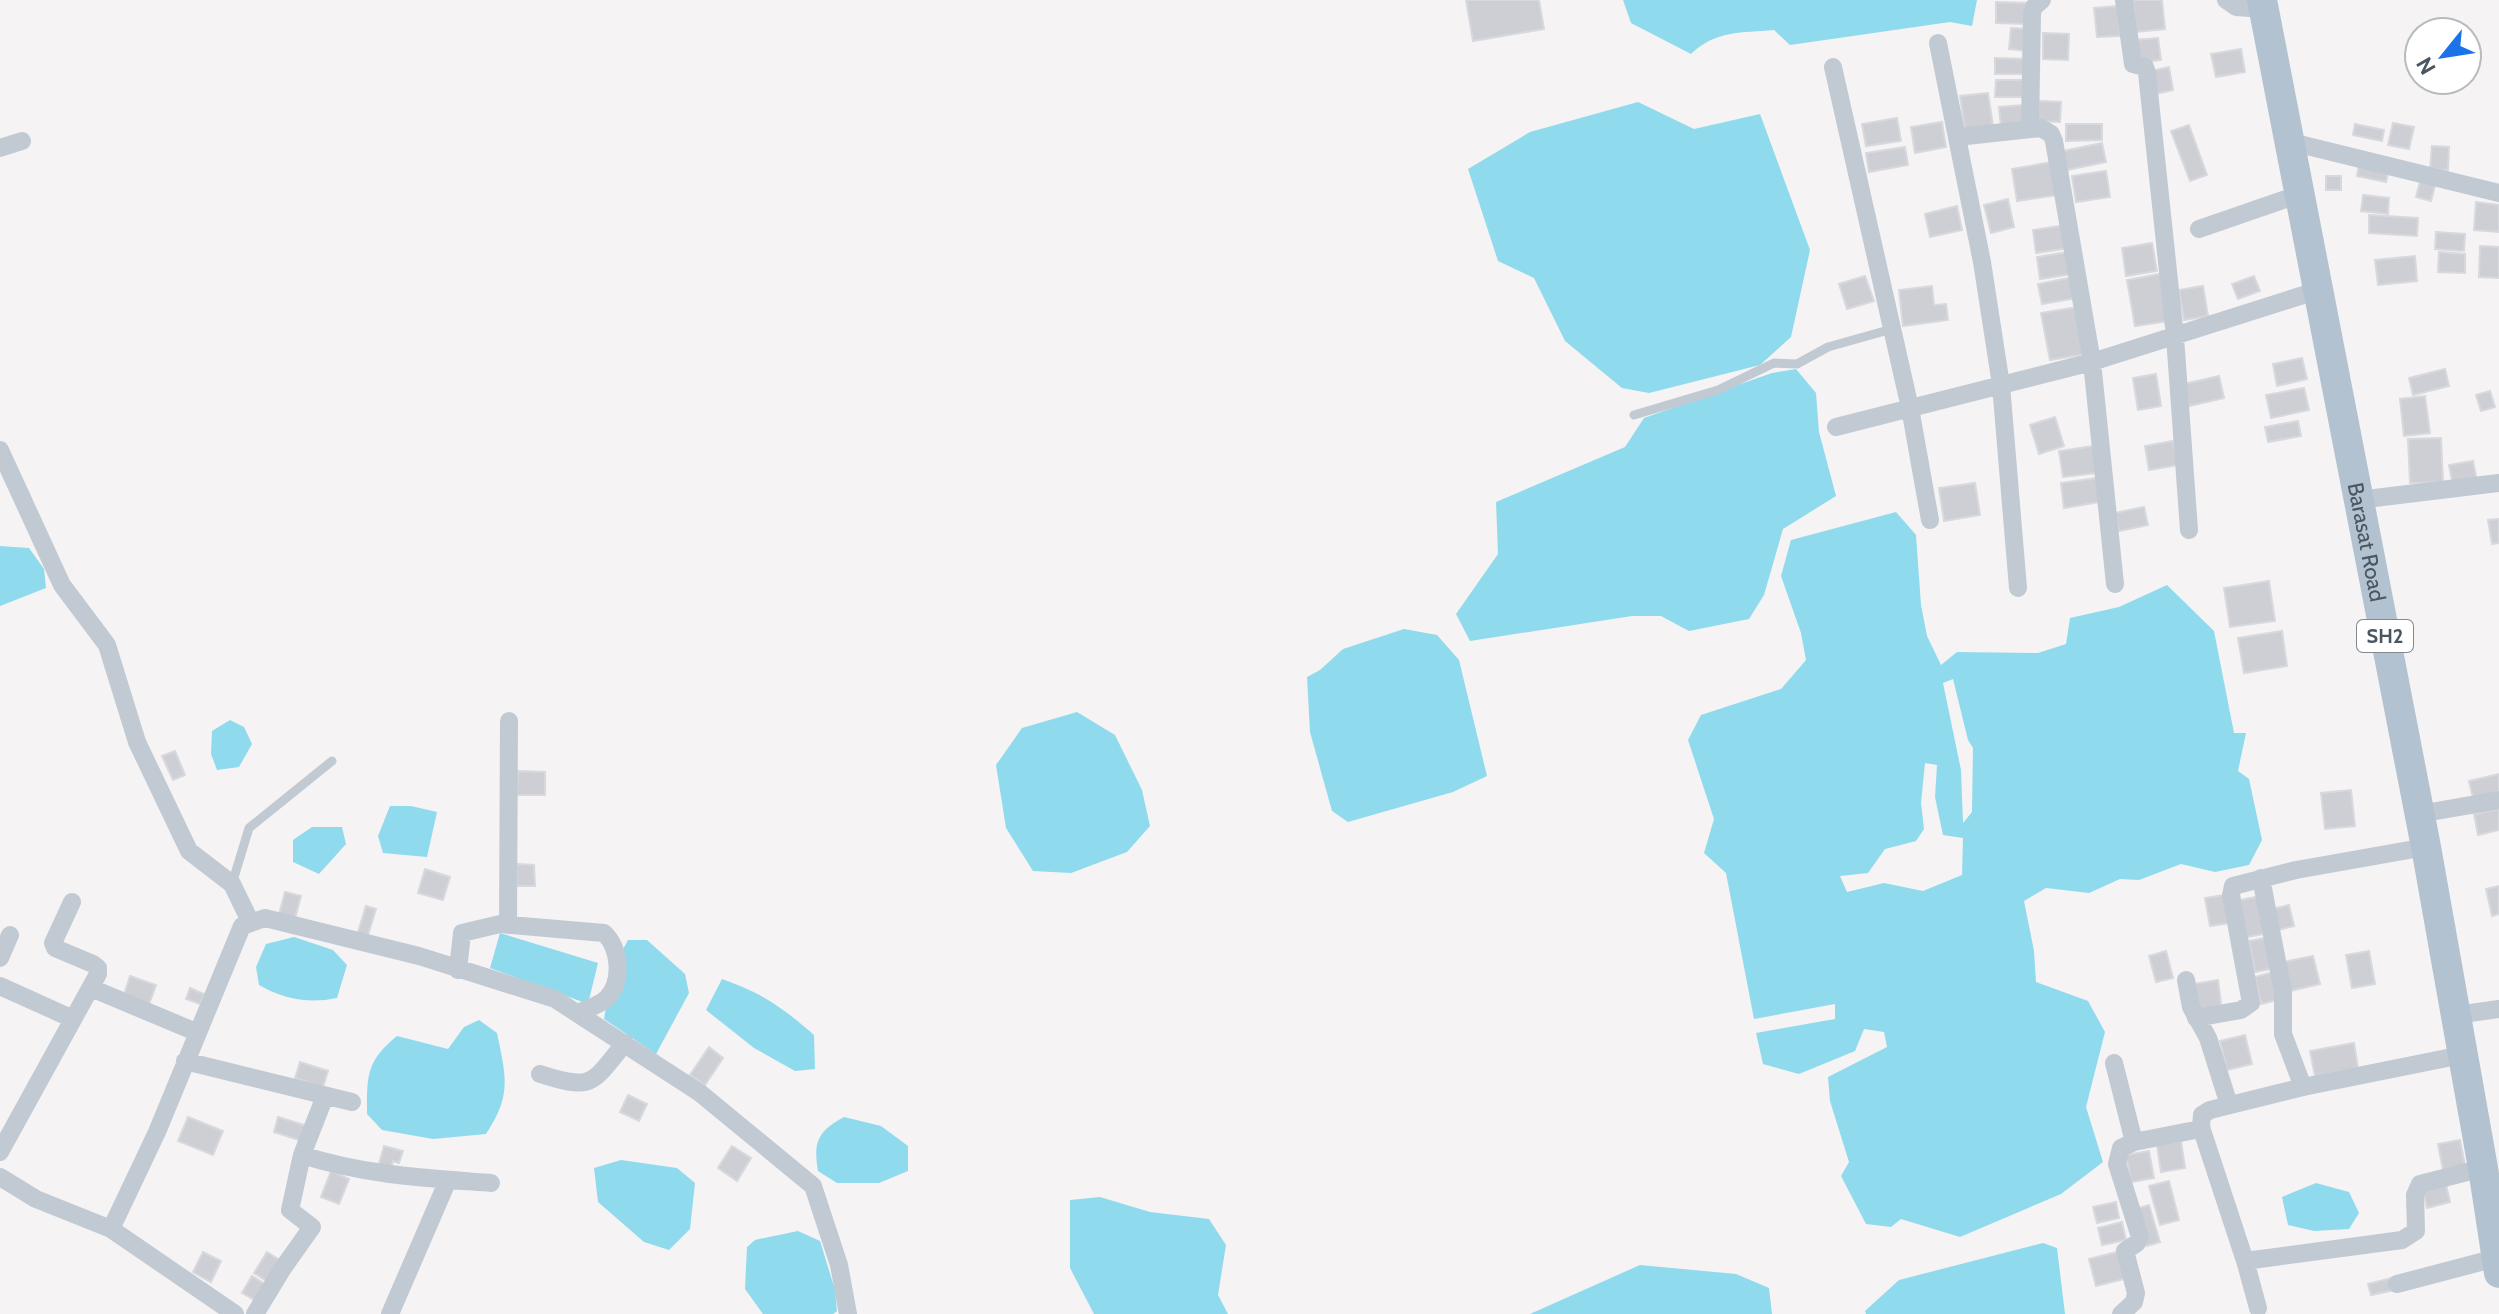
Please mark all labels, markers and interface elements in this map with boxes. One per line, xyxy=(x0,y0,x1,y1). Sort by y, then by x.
north arrow xyxy=(2403,16,2483,96)
text: N xyxy=(2411,52,2442,79)
street label: Barasat Road xyxy=(2342,480,2392,604)
road number: SH2 xyxy=(2357,620,2413,652)

